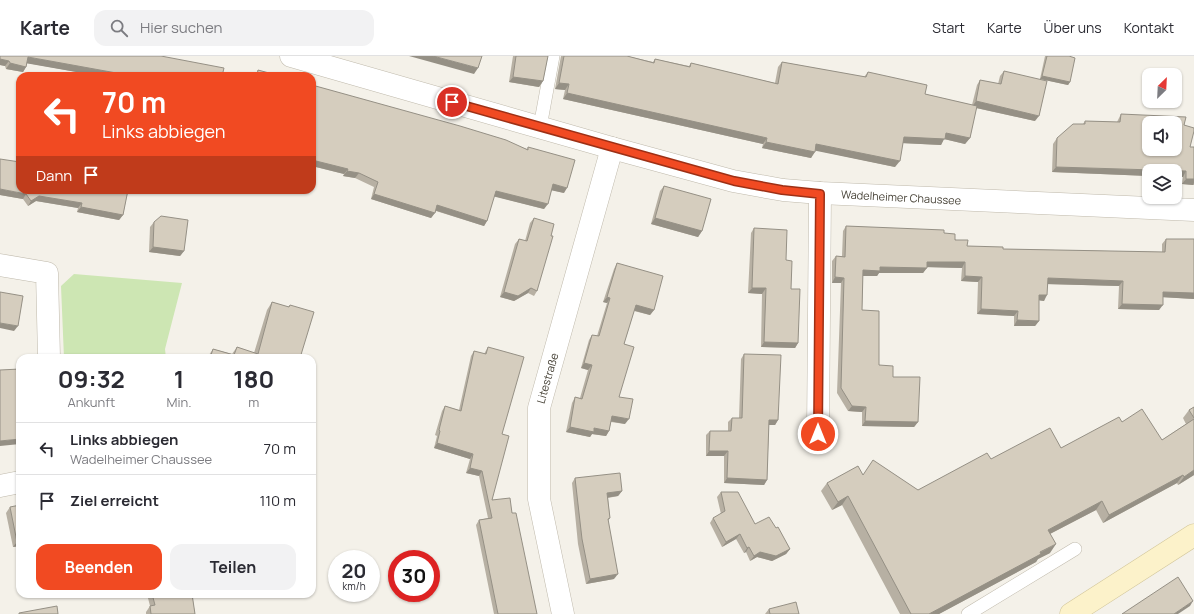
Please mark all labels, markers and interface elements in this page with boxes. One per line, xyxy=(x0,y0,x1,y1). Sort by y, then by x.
search box xyxy=(94,10,374,46)
text: Karte xyxy=(20,15,70,41)
icon: search xyxy=(108,17,130,39)
text: Hier suchen xyxy=(140,17,222,38)
text: Start xyxy=(932,18,965,37)
text: Karte xyxy=(987,18,1022,37)
text: Über uns xyxy=(1044,18,1102,37)
text: Kontakt xyxy=(1124,18,1174,37)
north arrow xyxy=(1142,68,1182,108)
map controls xyxy=(1142,68,1182,204)
text: 70 m xyxy=(102,83,166,121)
pin xyxy=(435,85,469,119)
icon: left xyxy=(36,88,88,140)
icon: arrive xyxy=(441,91,463,113)
button: sound xyxy=(1142,116,1182,156)
text: Links abbiegen xyxy=(102,119,226,143)
icon: arrive xyxy=(80,164,102,186)
button: layers xyxy=(1142,164,1182,204)
text: Dann xyxy=(36,165,72,186)
street label: Wadelheimer Chaussee xyxy=(841,186,962,208)
street label: Litestraße xyxy=(533,350,562,405)
text: 09:32 xyxy=(58,362,125,395)
text: 1 xyxy=(174,362,184,395)
text: 180 xyxy=(233,362,274,395)
text: Ankunft xyxy=(67,393,115,411)
text: Min. xyxy=(167,393,192,411)
text: m xyxy=(248,393,259,411)
position arrow xyxy=(797,413,839,455)
text: Links abbiegen xyxy=(70,429,178,450)
icon: left xyxy=(36,438,58,460)
text: 70 m xyxy=(264,438,296,459)
text: Wadelheimer Chaussee xyxy=(70,450,212,468)
icon: arrive xyxy=(36,490,58,512)
text: Ziel erreicht xyxy=(70,490,159,511)
text: 110 m xyxy=(259,490,296,511)
button: Beenden xyxy=(36,544,162,590)
button: Teilen xyxy=(170,544,296,590)
speed limit sign: 30 xyxy=(388,550,440,602)
text: 20 xyxy=(341,557,367,584)
text: km/h xyxy=(342,579,366,593)

